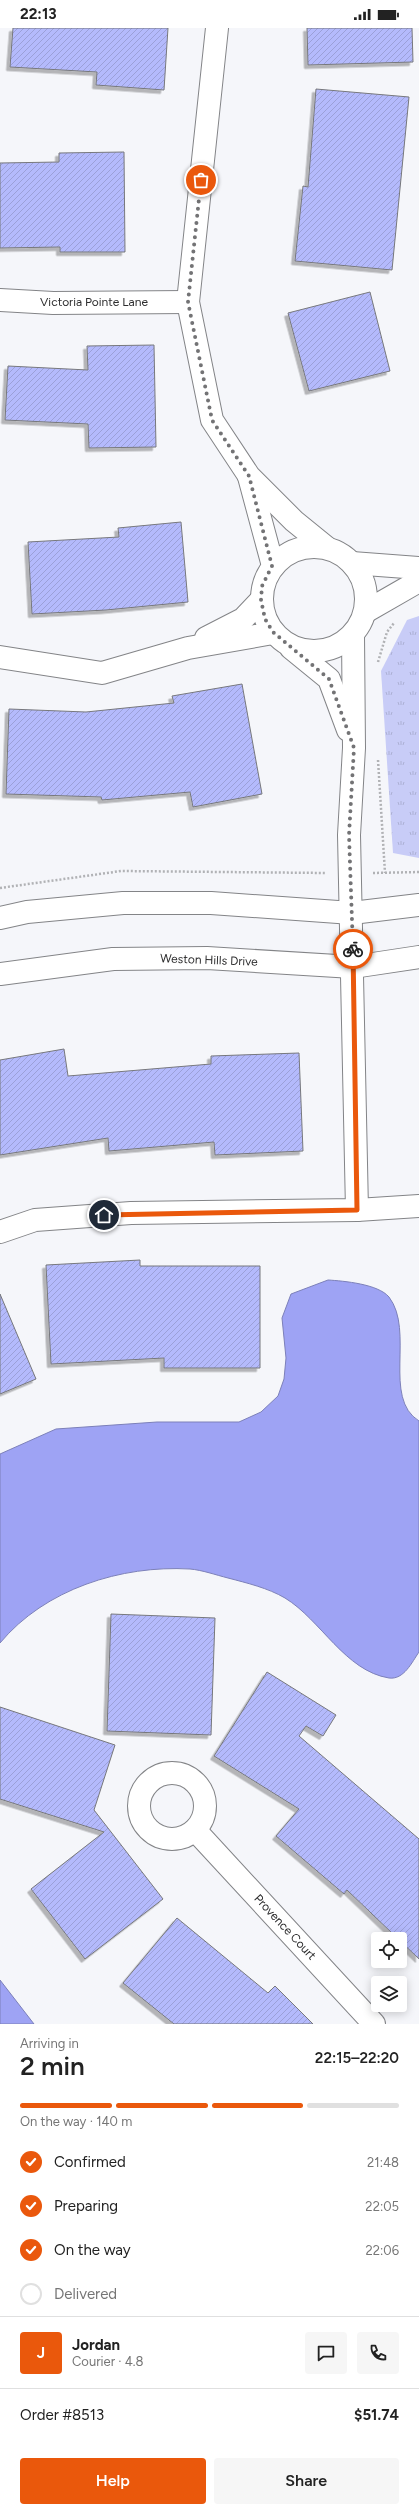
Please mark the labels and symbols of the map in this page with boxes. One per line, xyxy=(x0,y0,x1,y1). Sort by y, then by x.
pin xyxy=(184,163,218,197)
street label: Victoria Pointe Lane xyxy=(40,295,148,309)
courier xyxy=(333,929,373,969)
street label: Weston Hills Drive xyxy=(160,951,259,969)
pin xyxy=(87,1198,121,1232)
street label: Provence Court xyxy=(251,1892,319,1963)

